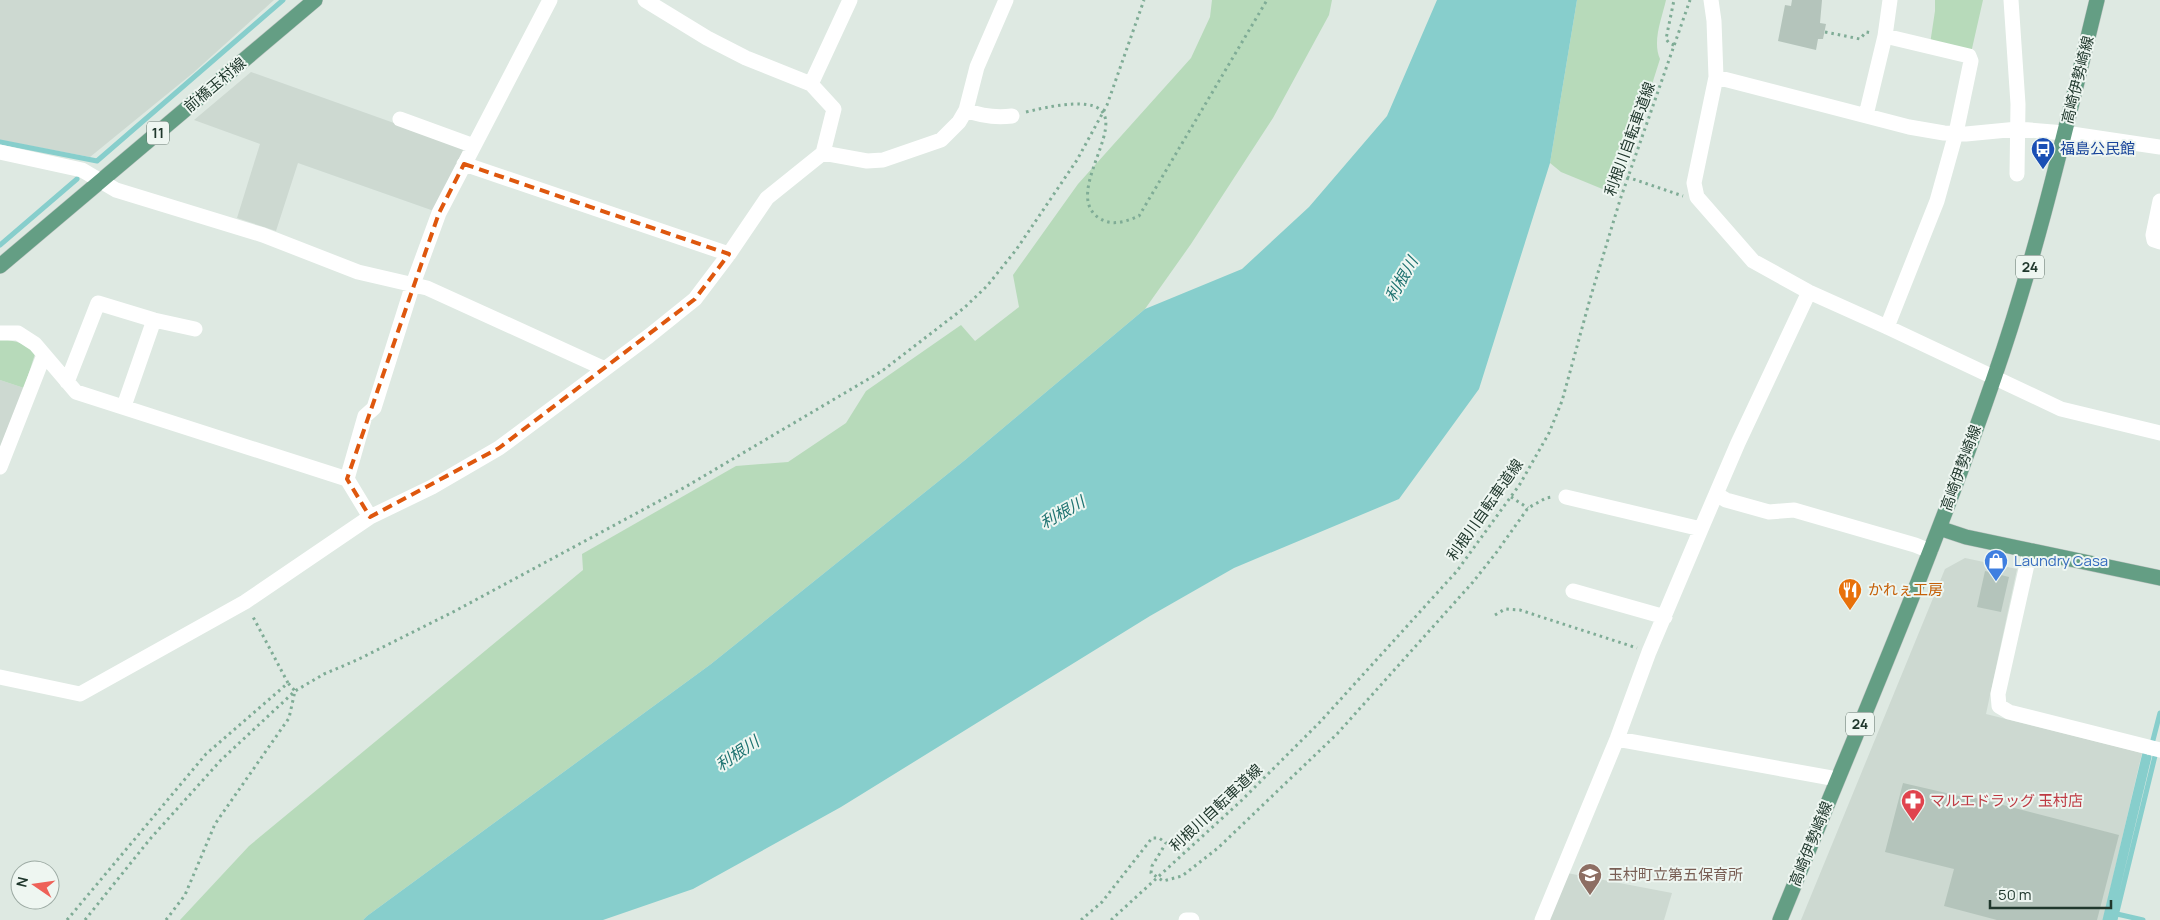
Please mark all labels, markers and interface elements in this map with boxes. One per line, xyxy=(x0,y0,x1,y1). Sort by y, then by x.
street label: 高崎伊勢崎線 xyxy=(2056,34,2099,126)
street label: 前橋玉村線 xyxy=(179,52,250,117)
street label: 利根川自転車道線 xyxy=(1599,79,1660,199)
road number: 11 xyxy=(147,122,169,144)
bus stop icon: 福島公民館 xyxy=(2030,136,2056,170)
place label: 福島公民館 xyxy=(2060,138,2135,159)
water label: 利根川 xyxy=(1379,251,1424,305)
road number: 24 xyxy=(2016,256,2044,278)
street label: 高崎伊勢崎線 xyxy=(1935,422,1986,514)
street label: 利根川自転車道線 xyxy=(1442,455,1528,565)
water label: 利根川 xyxy=(1036,490,1090,533)
shop icon: Laundry Casa xyxy=(1983,548,2009,582)
place label: Laundry Casa xyxy=(2014,550,2108,571)
restaurant icon: かれぇ工房 xyxy=(1837,577,1863,611)
place label: かれぇ工房 xyxy=(1868,579,1943,600)
road number: 24 xyxy=(1846,712,1874,736)
water label: 利根川 xyxy=(711,729,765,776)
street label: 利根川自転車道線 xyxy=(1165,759,1267,856)
pharmacy icon: マルエドラッグ 玉村店 xyxy=(1900,788,1926,822)
place label: マルエドラッグ 玉村店 xyxy=(1930,790,2083,811)
street label: 高崎伊勢崎線 xyxy=(1784,798,1837,889)
north arrow xyxy=(10,860,60,910)
school or university icon: 玉村町立第五保育所 xyxy=(1577,862,1603,896)
place label: 玉村町立第五保育所 xyxy=(1608,864,1743,885)
text: N xyxy=(11,875,32,889)
scale bar xyxy=(1990,878,2111,910)
text: 50 m xyxy=(1998,884,2032,905)

